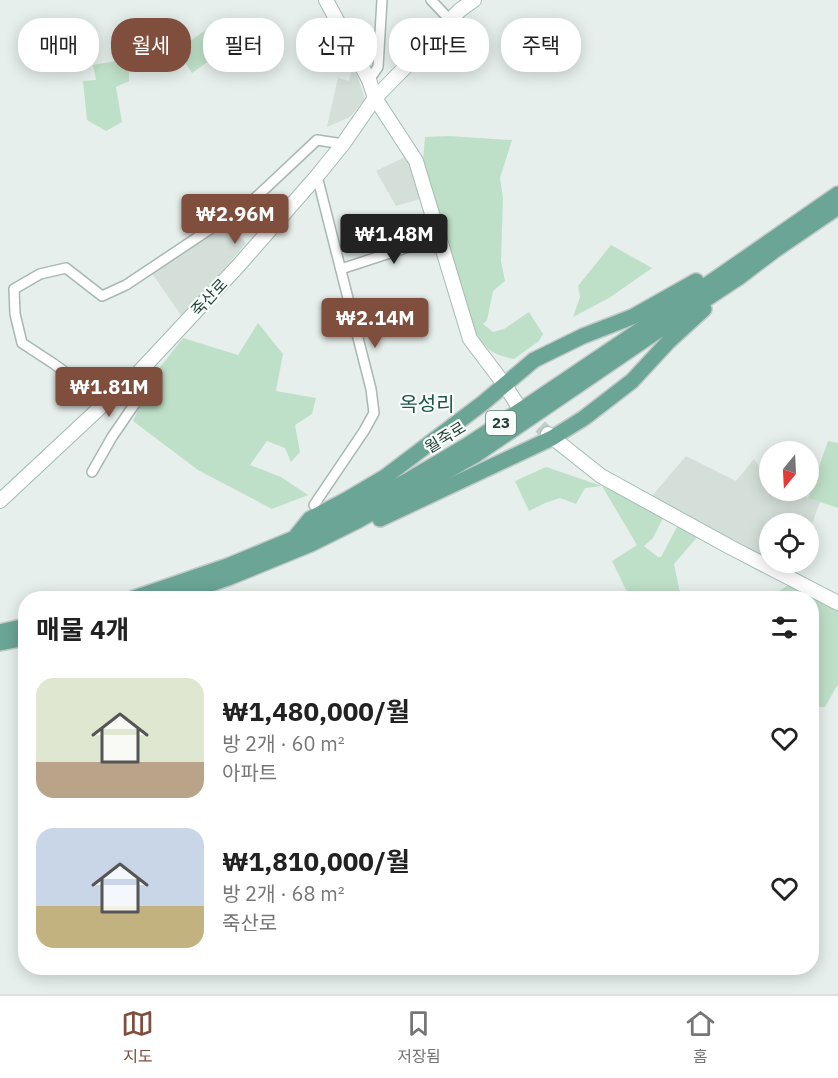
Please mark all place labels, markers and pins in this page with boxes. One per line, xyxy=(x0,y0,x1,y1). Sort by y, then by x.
pin: ₩2.96M xyxy=(186,194,284,245)
pin: ₩1.48M xyxy=(345,214,443,265)
pin: ₩2.14M xyxy=(326,298,424,349)
pin: ₩1.81M xyxy=(60,367,158,418)

